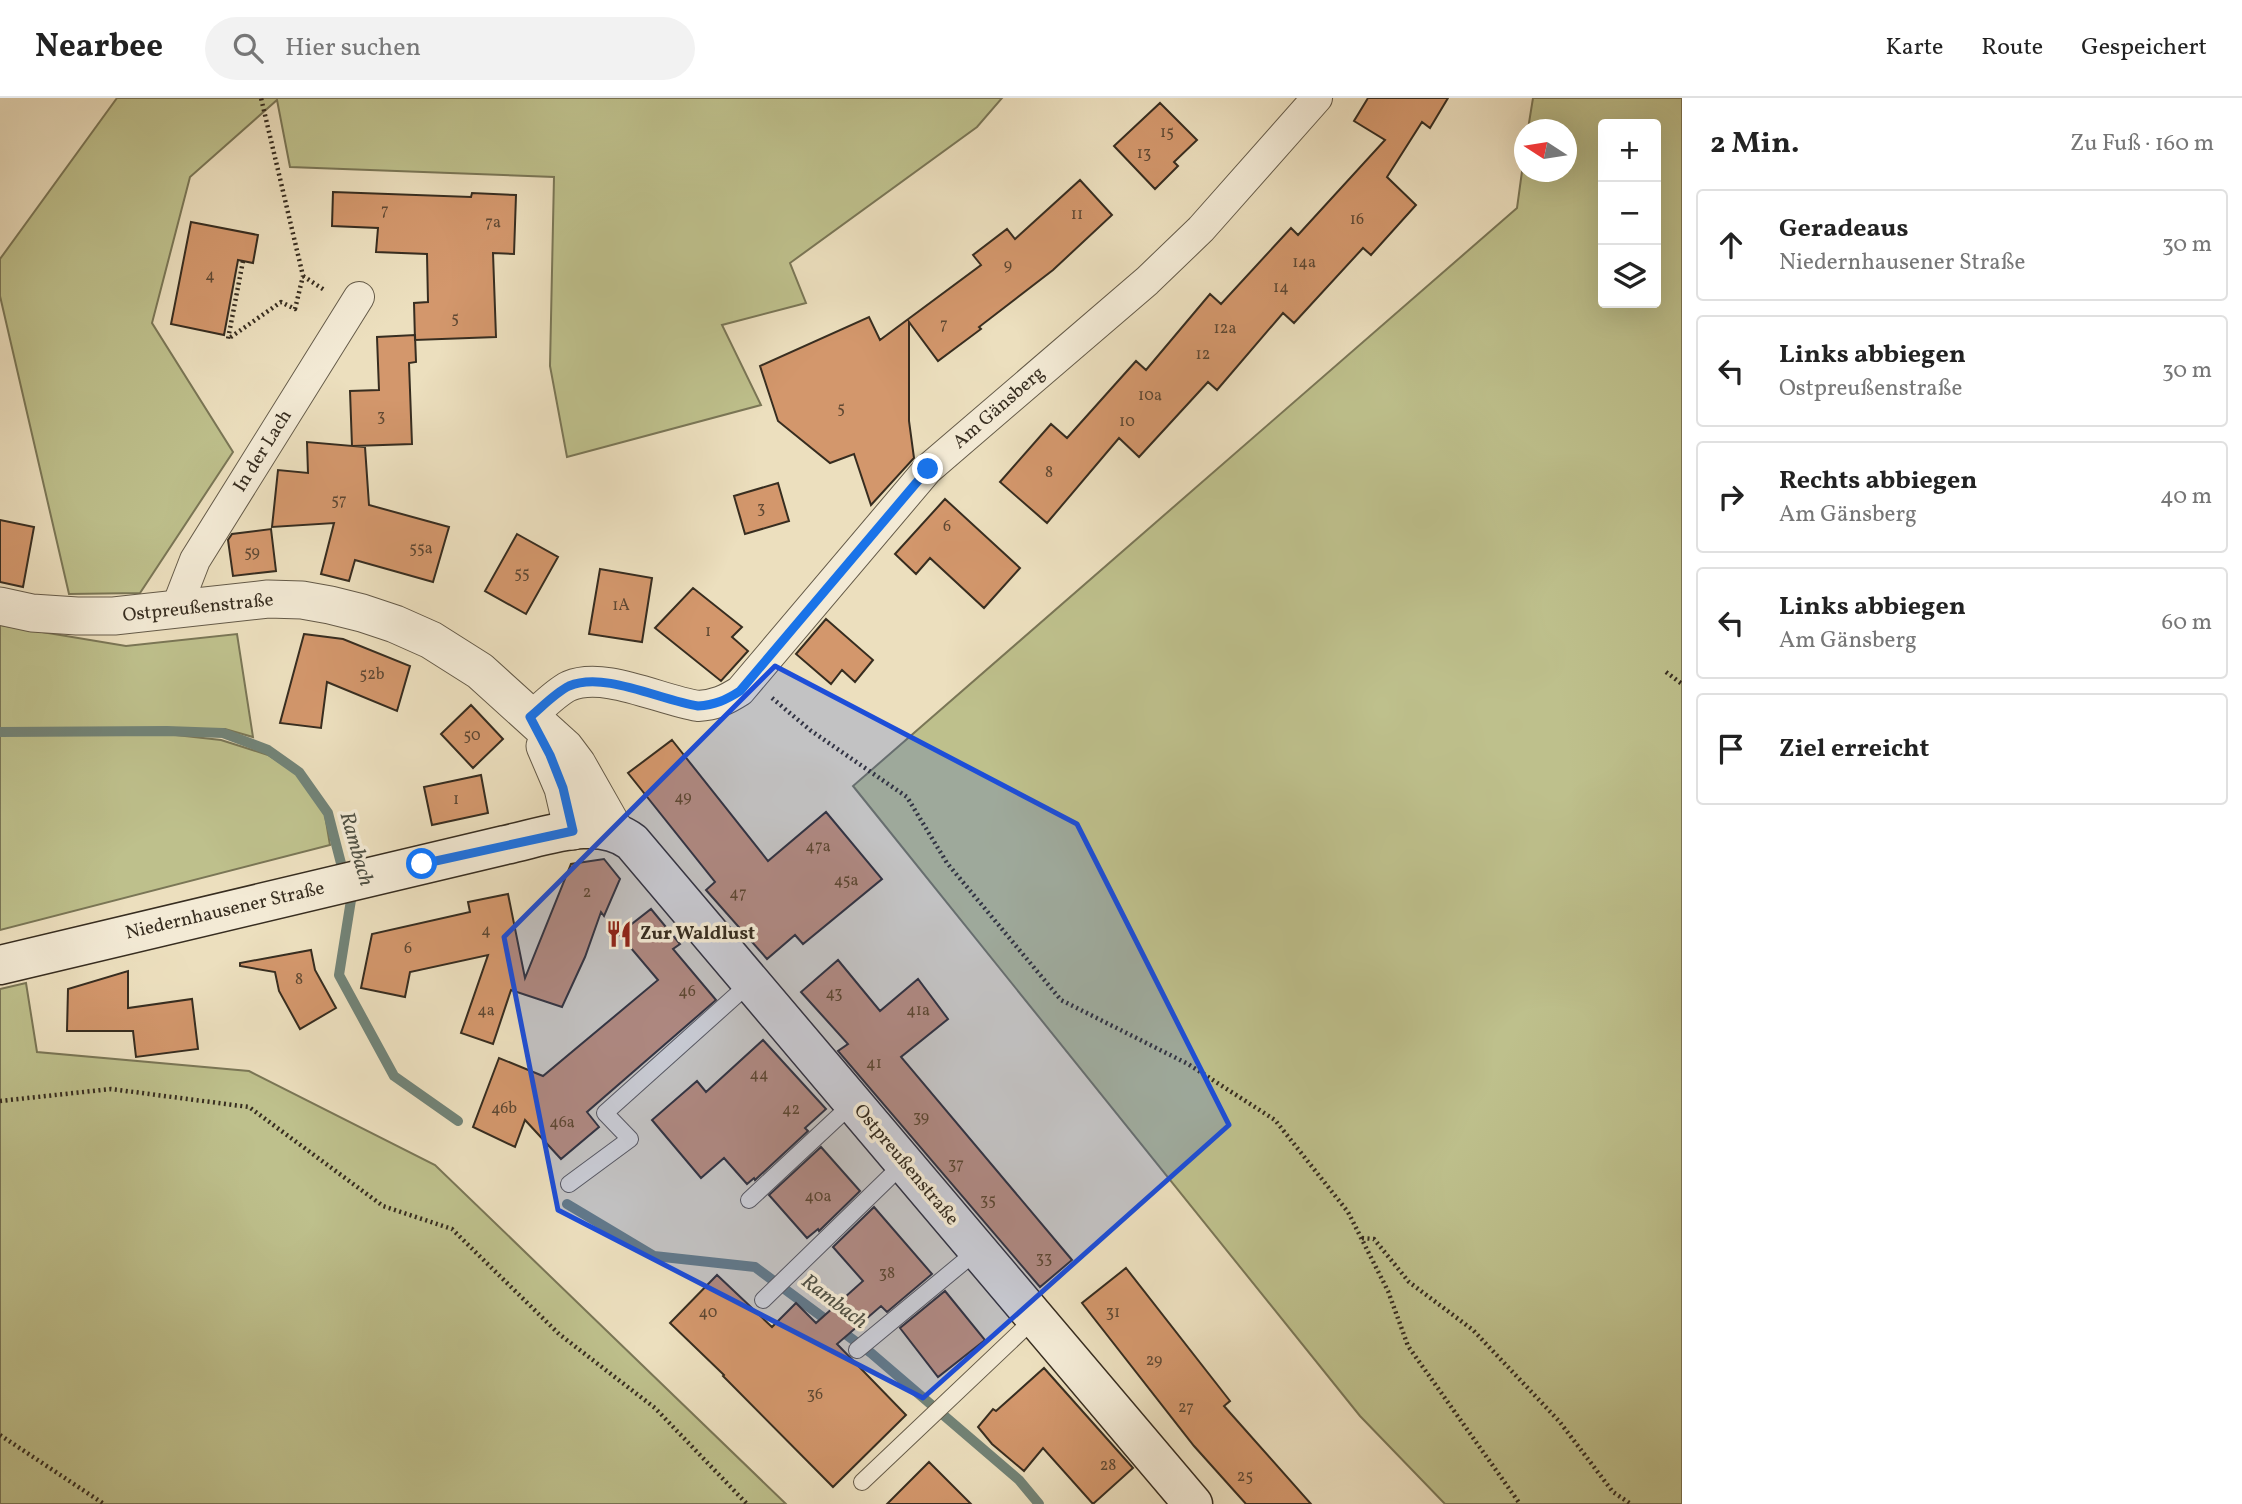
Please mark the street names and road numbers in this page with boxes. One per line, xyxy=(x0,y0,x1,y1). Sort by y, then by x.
street label: Am Gänsberg xyxy=(947,361,1051,455)
street label: In der Lach xyxy=(227,405,299,497)
street label: Ostpreußenstraße xyxy=(121,587,275,629)
street label: Niedernhausener Straße xyxy=(123,875,327,947)
street label: Ostpreußenstraße xyxy=(847,1099,965,1231)

